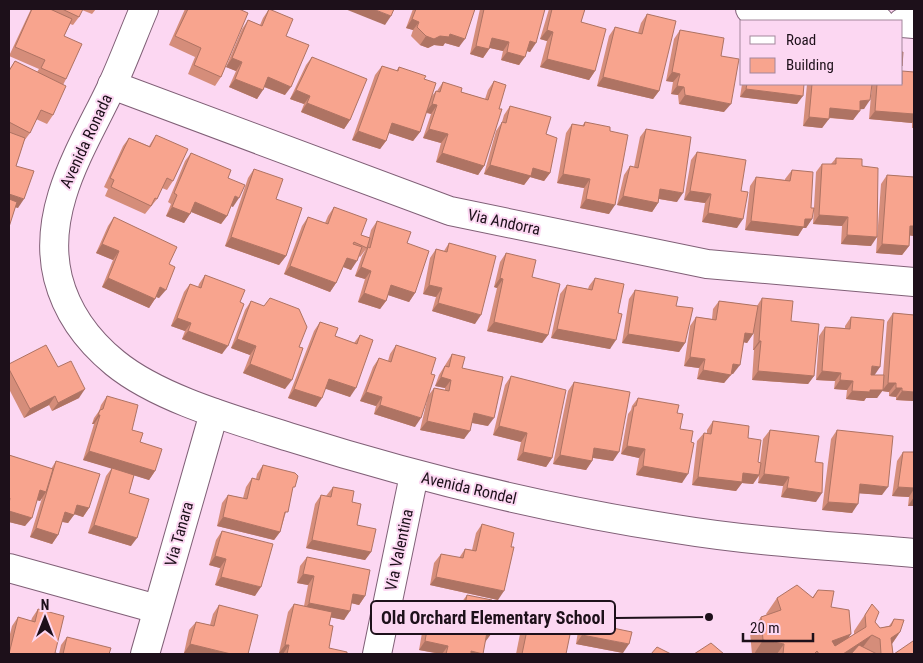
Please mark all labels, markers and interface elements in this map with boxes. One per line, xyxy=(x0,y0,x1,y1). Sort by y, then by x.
legend xyxy=(740,20,903,85)
text: Road xyxy=(786,31,816,49)
text: Building xyxy=(786,56,834,74)
street label: Avenida Ronada xyxy=(56,91,116,191)
street label: Via Andorra xyxy=(466,205,542,239)
street label: Avenida Rondel xyxy=(420,468,518,508)
street label: Via Tanara xyxy=(161,499,197,569)
street label: Via Valentina xyxy=(381,507,417,593)
north arrow xyxy=(20,593,70,643)
text: N xyxy=(41,597,49,613)
callout: Old Orchard Elementary School xyxy=(371,601,615,634)
text: Old Orchard Elementary School xyxy=(381,607,605,628)
scale bar xyxy=(743,610,813,642)
text: 20 m xyxy=(750,619,780,637)

